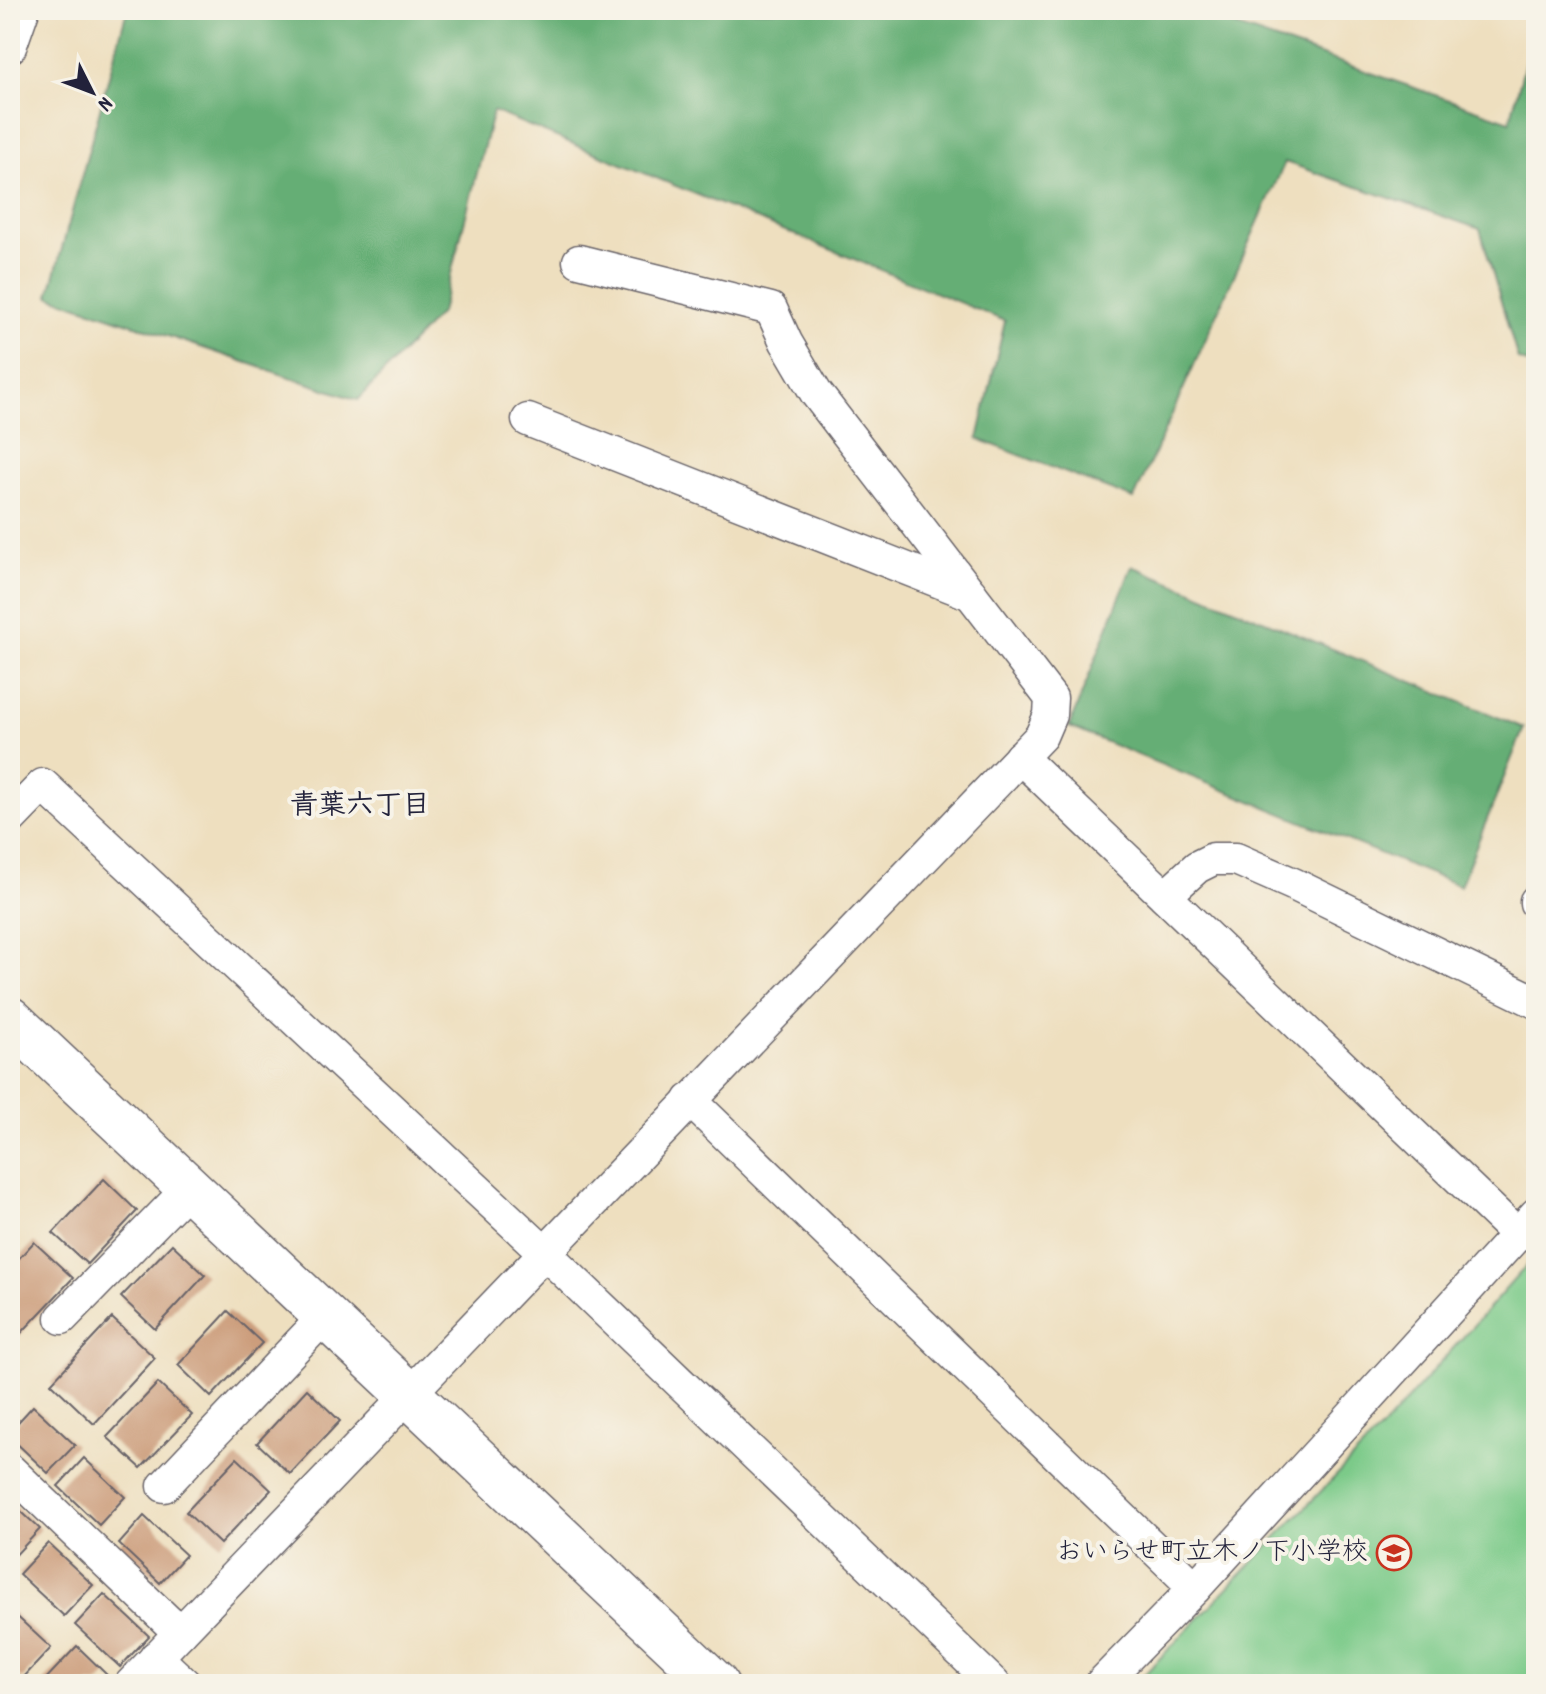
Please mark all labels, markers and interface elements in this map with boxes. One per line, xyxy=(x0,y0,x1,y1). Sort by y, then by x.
north arrow xyxy=(52,52,132,132)
text: N xyxy=(89,89,119,118)
district label: 青葉六丁目 xyxy=(290,788,430,828)
school or university icon: おいらせ町立木ノ下小学校 xyxy=(1375,1534,1413,1572)
place label: おいらせ町立木ノ下小学校 xyxy=(1056,1535,1368,1572)

